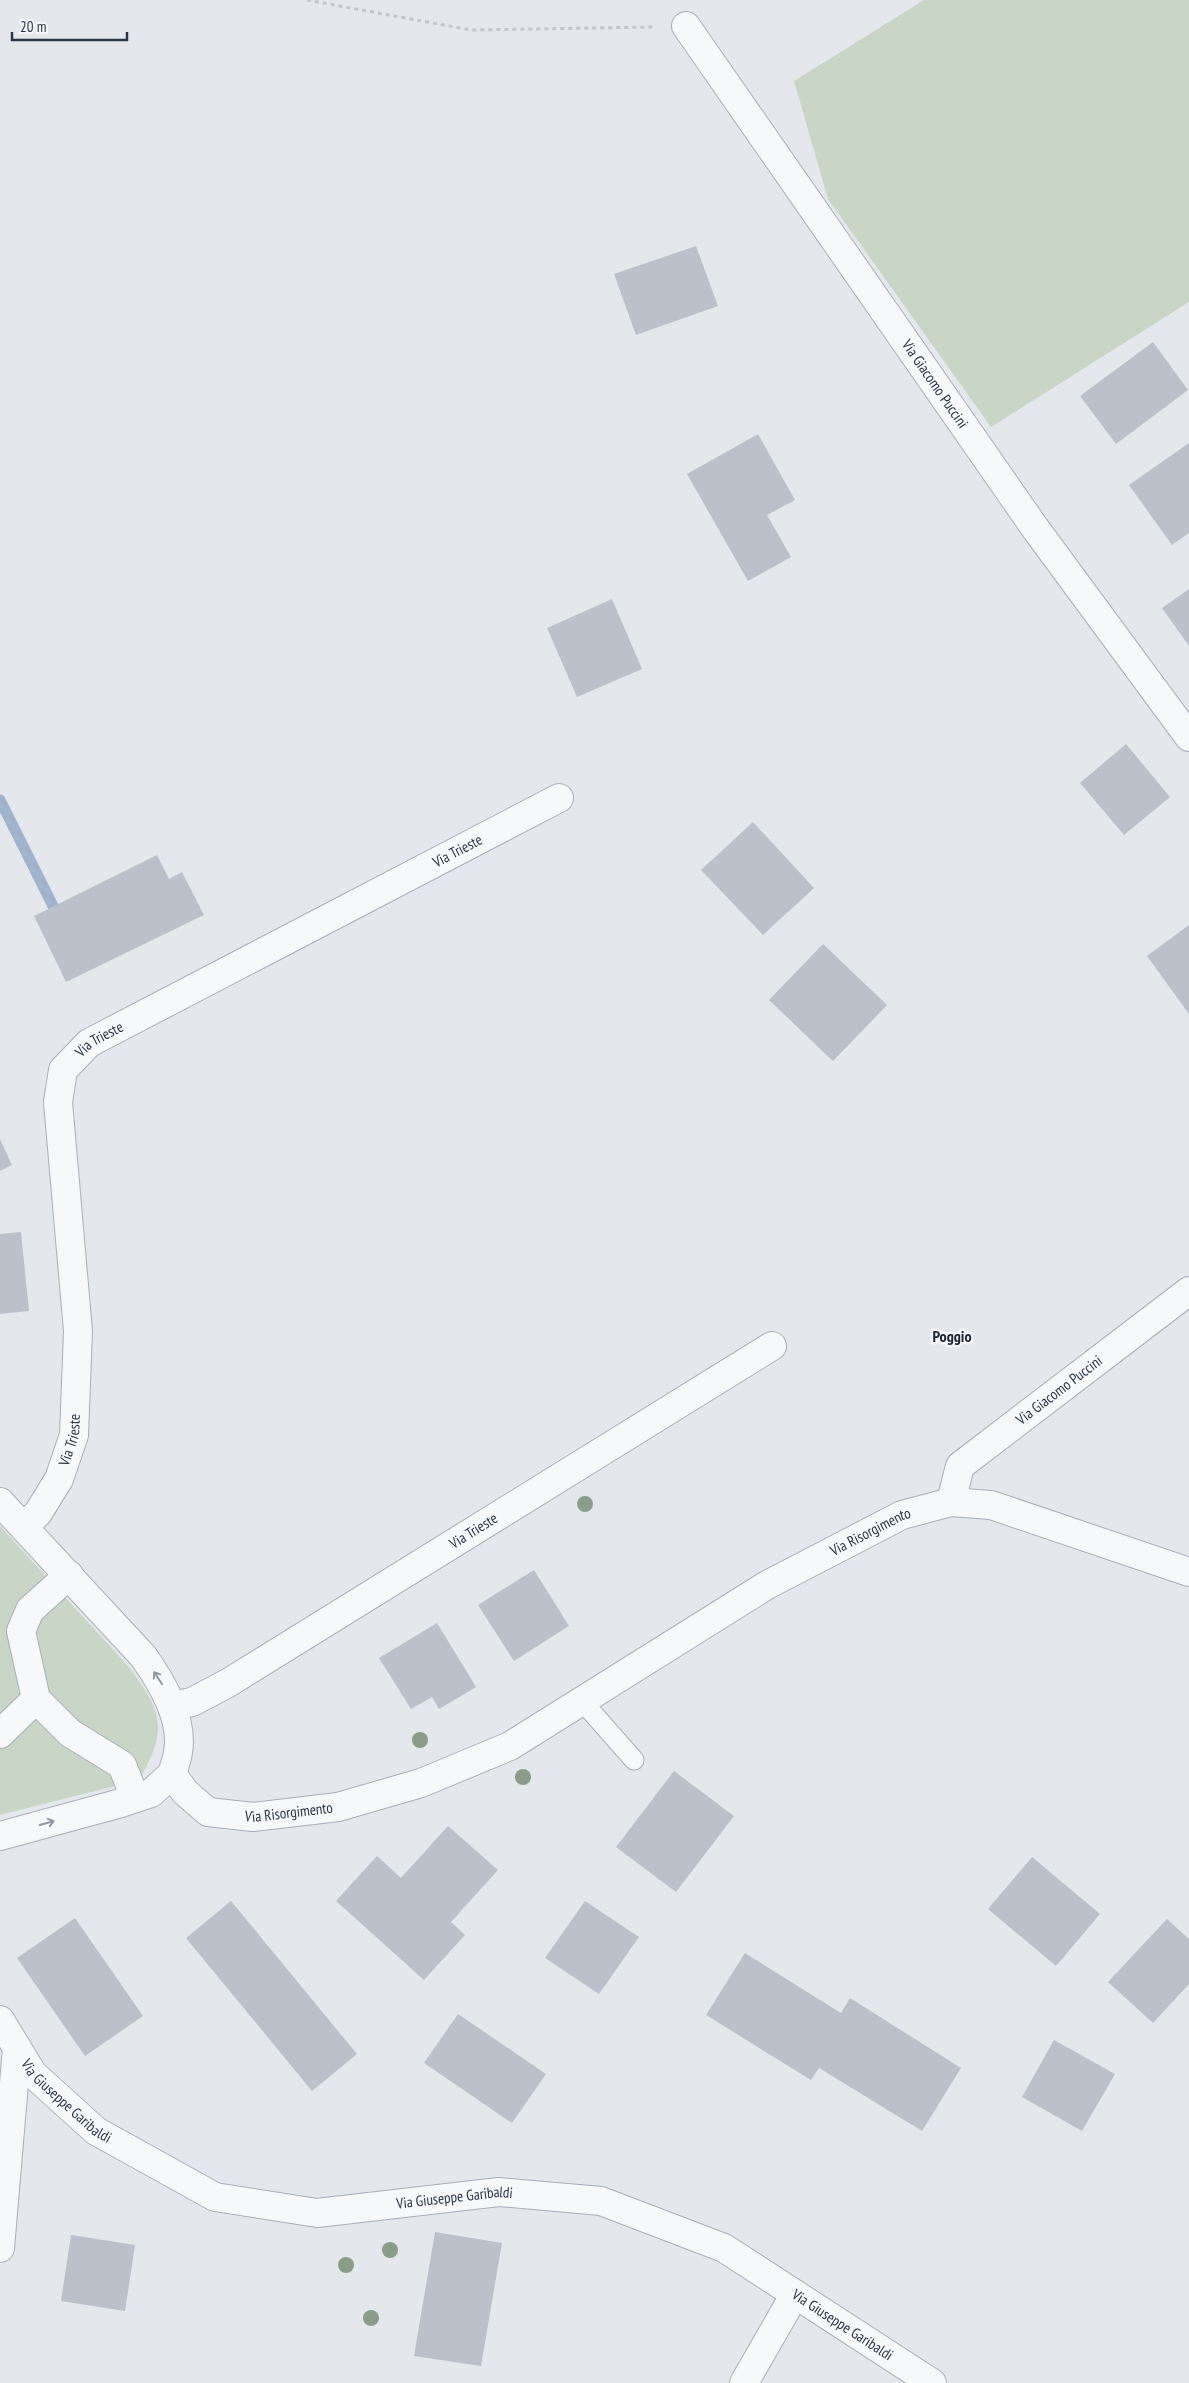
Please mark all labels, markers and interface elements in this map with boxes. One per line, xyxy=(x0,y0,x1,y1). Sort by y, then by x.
scale bar xyxy=(12,10,128,42)
text: 20 m xyxy=(20,17,46,36)
street label: Via Giacomo Puccini xyxy=(897,335,973,432)
street label: Via Trieste xyxy=(428,830,485,872)
street label: Via Trieste xyxy=(70,1017,126,1062)
district label: Poggio xyxy=(932,1326,972,1346)
street label: Via Giacomo Puccini xyxy=(1011,1351,1106,1429)
street label: Via Trieste xyxy=(54,1414,84,1469)
street label: Via Risorgimento xyxy=(826,1503,913,1560)
street label: Via Trieste xyxy=(445,1508,501,1553)
one-way arrow xyxy=(153,1671,164,1685)
street label: Via Risorgimento xyxy=(243,1798,334,1826)
one-way arrow xyxy=(39,1818,55,1828)
street label: Via Giuseppe Garibaldi xyxy=(17,2054,115,2147)
street label: Via Giuseppe Garibaldi xyxy=(394,2182,514,2213)
street label: Via Giuseppe Garibaldi xyxy=(788,2284,897,2364)

